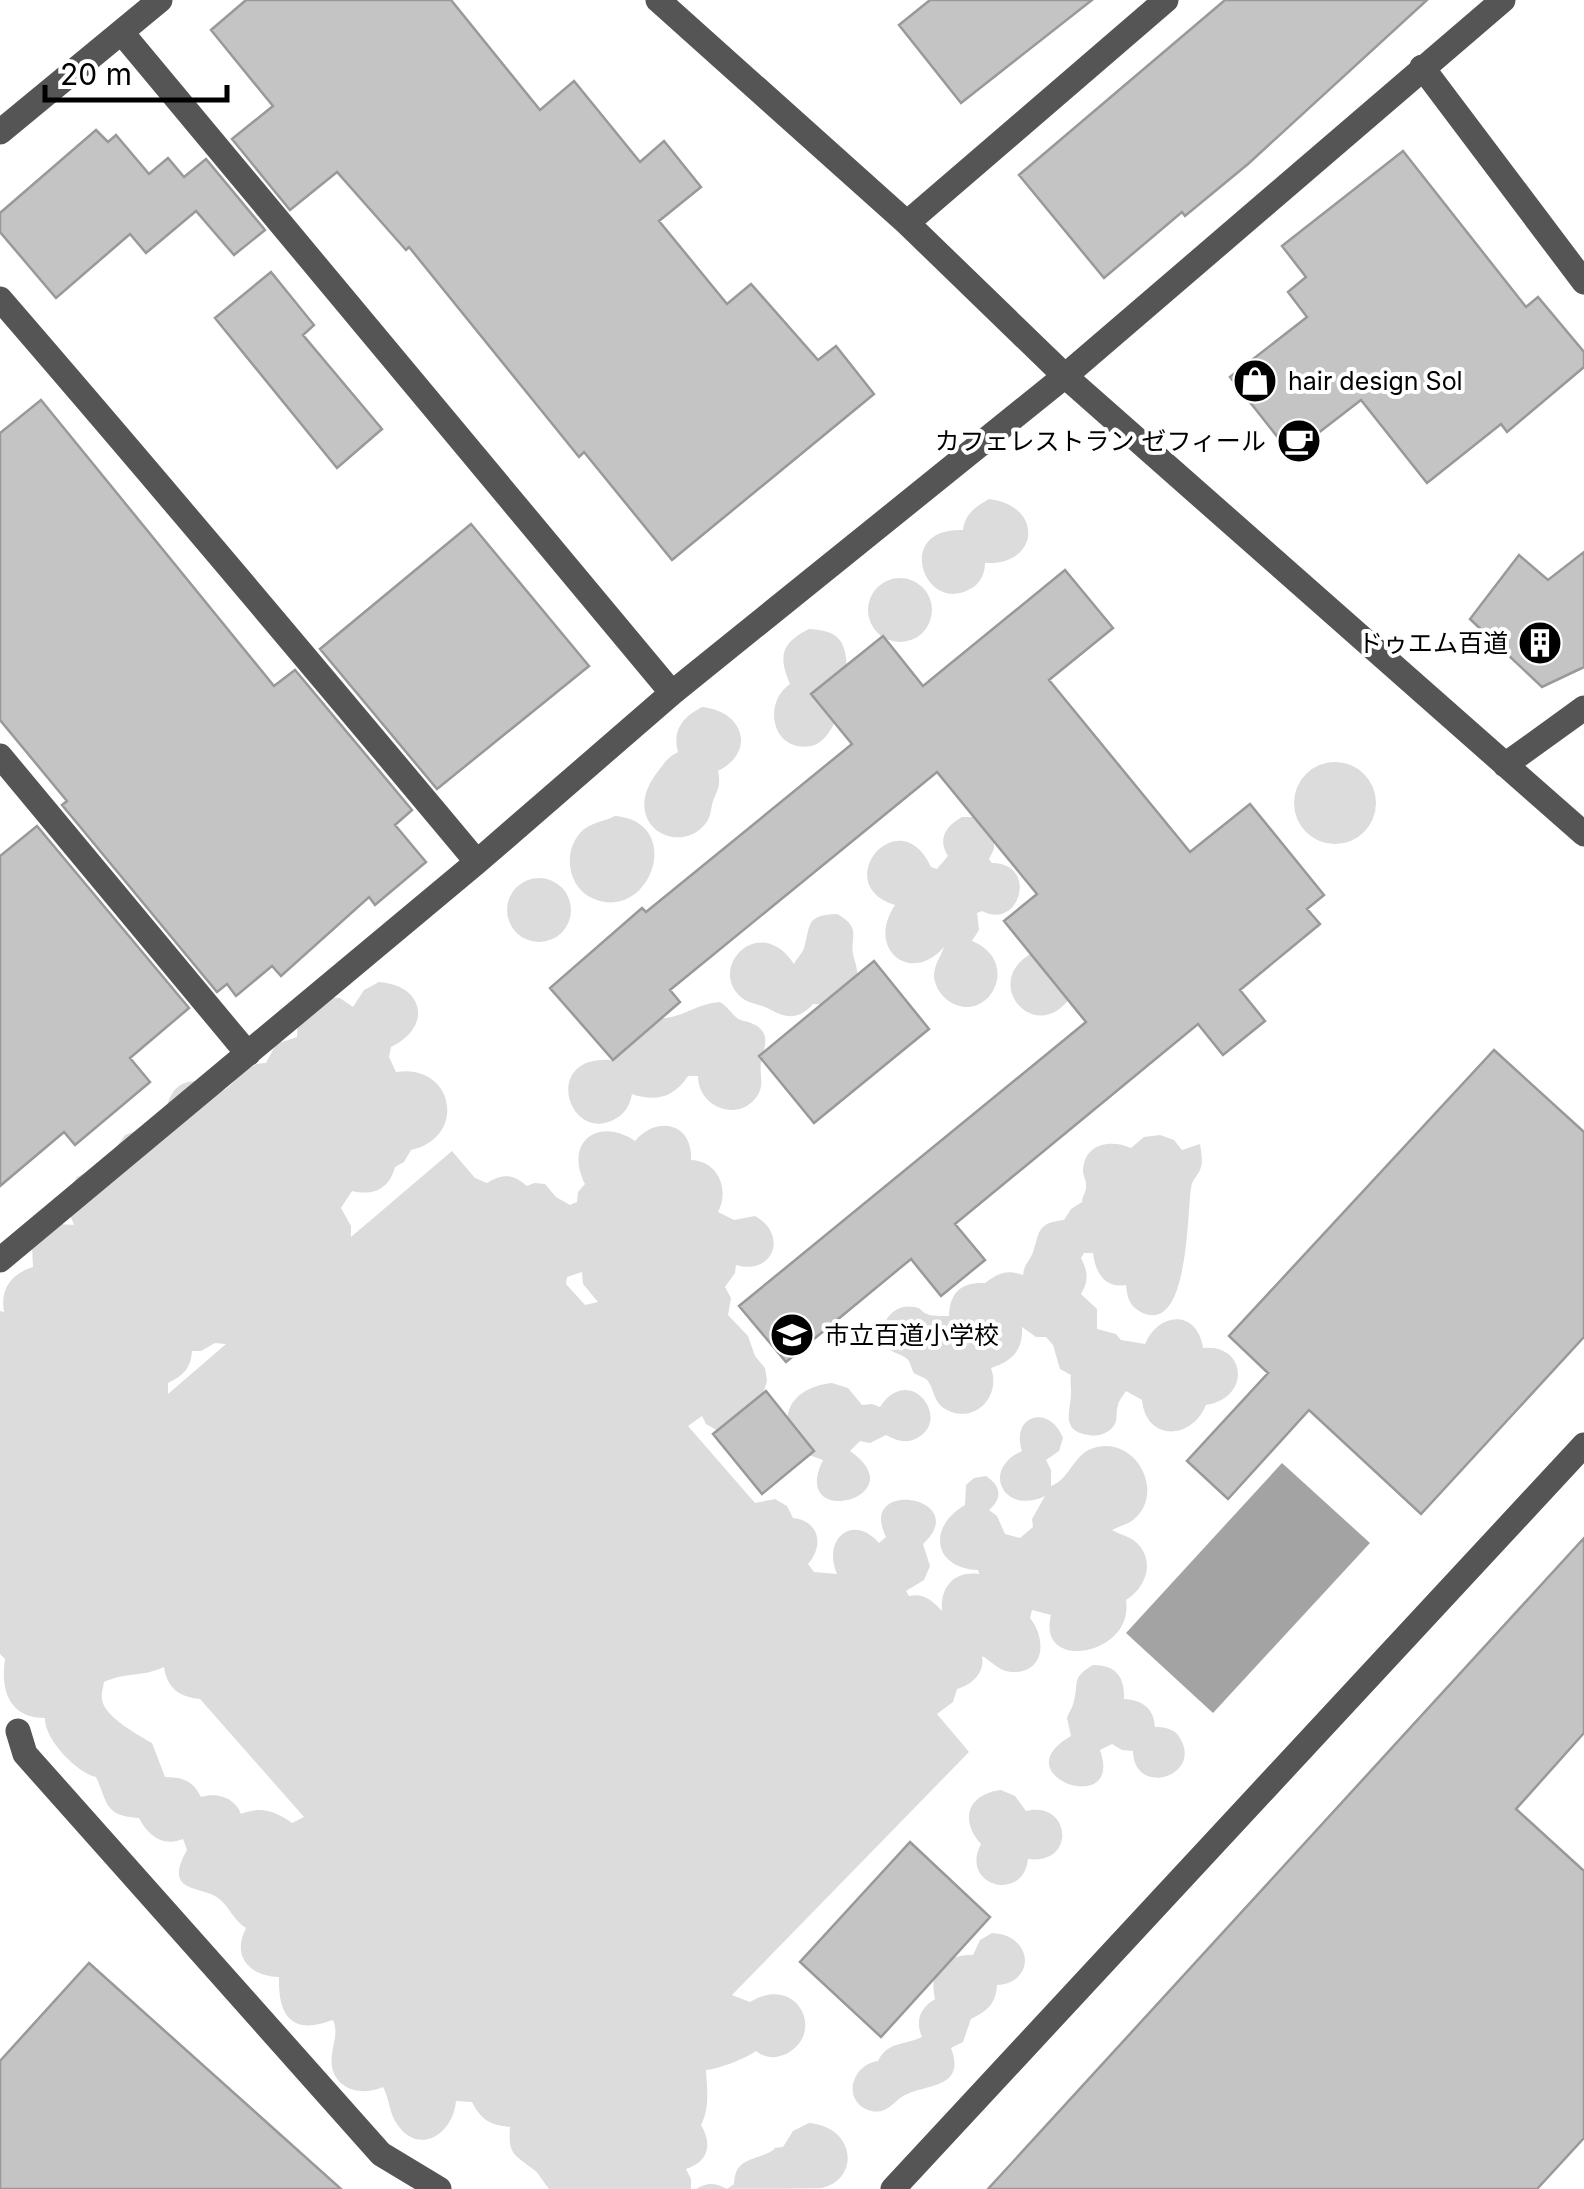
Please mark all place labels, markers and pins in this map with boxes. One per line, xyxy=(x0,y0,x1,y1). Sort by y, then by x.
shop icon: hair design Sol xyxy=(1232,358,1278,404)
place label: hair design Sol xyxy=(1288,366,1463,396)
cafe icon: カフェレストラン ゼフィール xyxy=(1276,418,1322,464)
place label: カフェレストラン ゼフィール xyxy=(934,426,1266,456)
building icon: ドゥエム百道 xyxy=(1517,620,1563,666)
place label: ドゥエム百道 xyxy=(1358,628,1508,658)
school or university icon: 市立百道小学校 xyxy=(769,1312,815,1358)
place label: 市立百道小学校 xyxy=(824,1320,999,1350)

